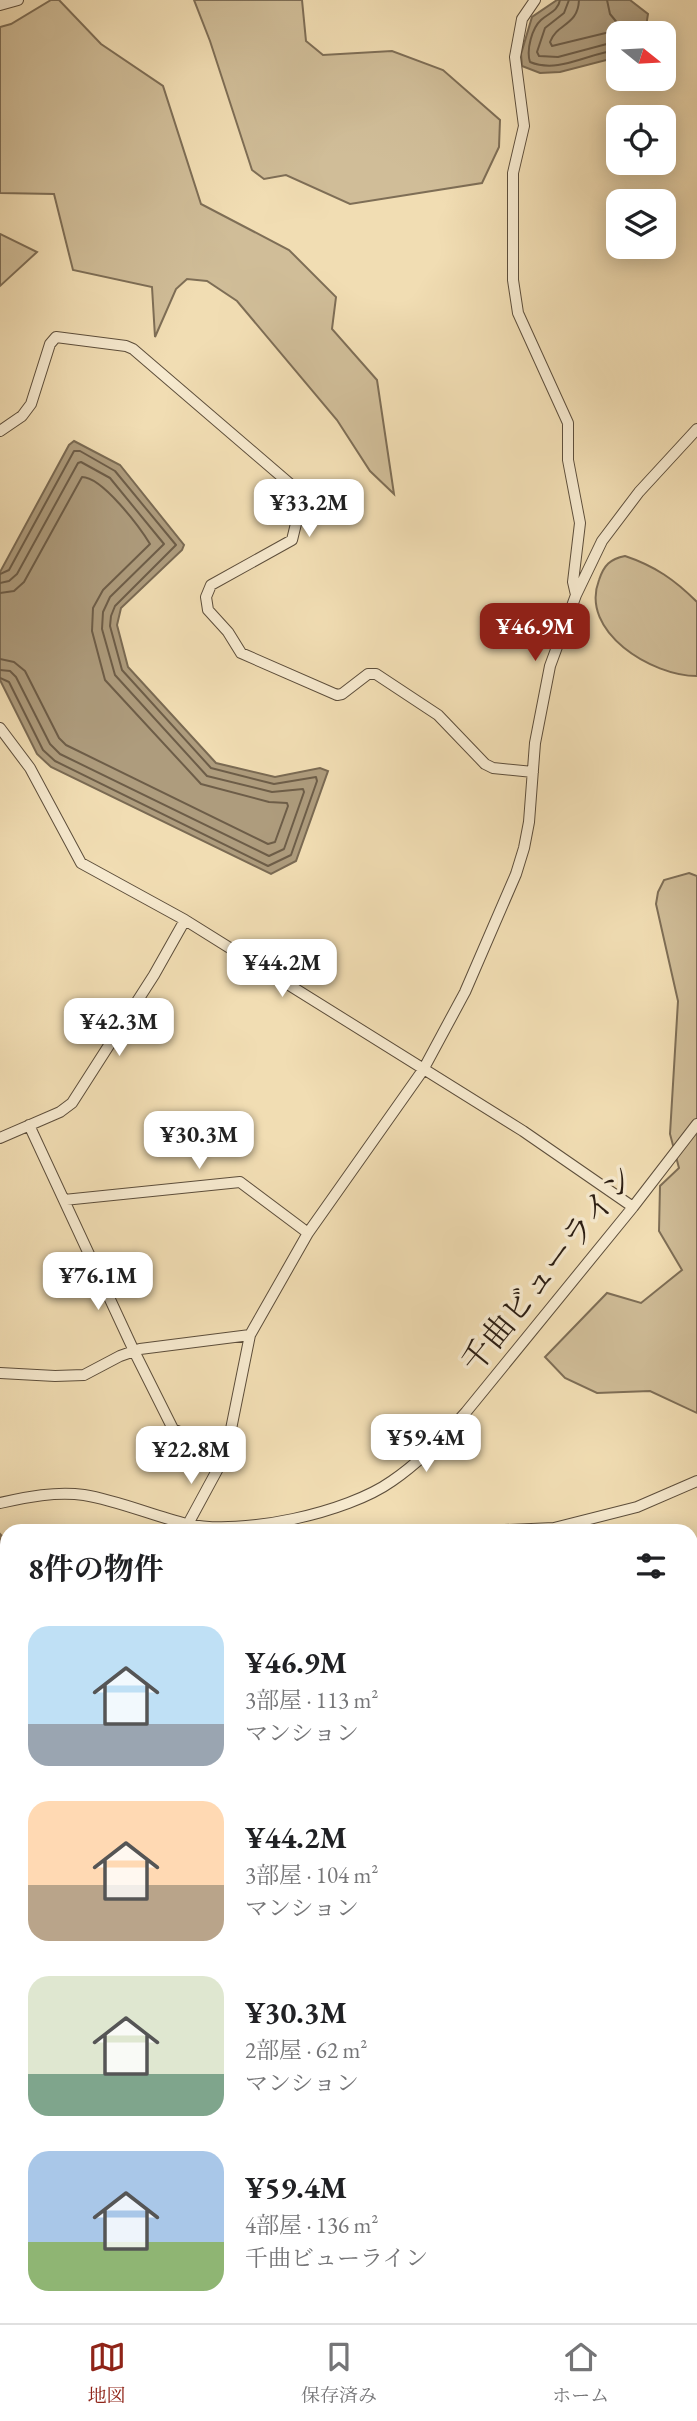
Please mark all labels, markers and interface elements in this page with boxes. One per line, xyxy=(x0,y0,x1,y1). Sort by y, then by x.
north arrow xyxy=(606,21,676,91)
map controls xyxy=(606,21,676,259)
button: locate xyxy=(606,105,676,175)
button: layers xyxy=(606,189,676,259)
pin: ¥33.2M xyxy=(252,480,366,539)
text: ¥33.2M xyxy=(270,487,348,517)
pin: ¥46.9M xyxy=(478,604,592,663)
text: ¥46.9M xyxy=(496,611,574,641)
pin: ¥44.2M xyxy=(225,940,339,999)
text: ¥44.2M xyxy=(243,947,321,977)
pin: ¥42.3M xyxy=(62,998,176,1058)
text: ¥42.3M xyxy=(80,1006,158,1036)
pin: ¥30.3M xyxy=(142,1112,256,1171)
text: ¥30.3M xyxy=(160,1119,238,1149)
street label: 千曲ビューライン xyxy=(451,1157,645,1381)
pin: ¥76.1M xyxy=(41,1252,155,1312)
text: ¥76.1M xyxy=(59,1260,137,1290)
pin: ¥59.4M xyxy=(369,1414,483,1474)
text: ¥59.4M xyxy=(387,1422,465,1452)
pin: ¥22.8M xyxy=(134,1426,248,1486)
text: ¥22.8M xyxy=(152,1434,230,1464)
icon: filters xyxy=(632,1547,670,1585)
text: 8件の物件 xyxy=(28,1549,164,1588)
text: ¥46.9M xyxy=(245,1643,347,1682)
icon: home xyxy=(84,1654,168,1738)
text: 3部屋 · 113 m² xyxy=(245,1685,378,1715)
text: マンション xyxy=(245,1718,359,1748)
text: ¥44.2M xyxy=(245,1818,347,1857)
icon: home xyxy=(84,1829,168,1913)
text: 3部屋 · 104 m² xyxy=(245,1860,378,1890)
text: マンション xyxy=(245,1893,359,1923)
text: ¥30.3M xyxy=(245,1993,347,2032)
icon: home xyxy=(84,2004,168,2088)
text: 2部屋 · 62 m² xyxy=(245,2035,367,2065)
text: マンション xyxy=(245,2068,359,2098)
text: ¥59.4M xyxy=(245,2168,347,2207)
icon: home xyxy=(84,2179,168,2263)
text: 4部屋 · 136 m² xyxy=(245,2210,378,2240)
text: 千曲ビューライン xyxy=(245,2243,428,2273)
tab: 地図 xyxy=(88,2338,126,2408)
tab: 保存済み xyxy=(301,2338,377,2408)
tab: ホーム xyxy=(552,2338,609,2408)

